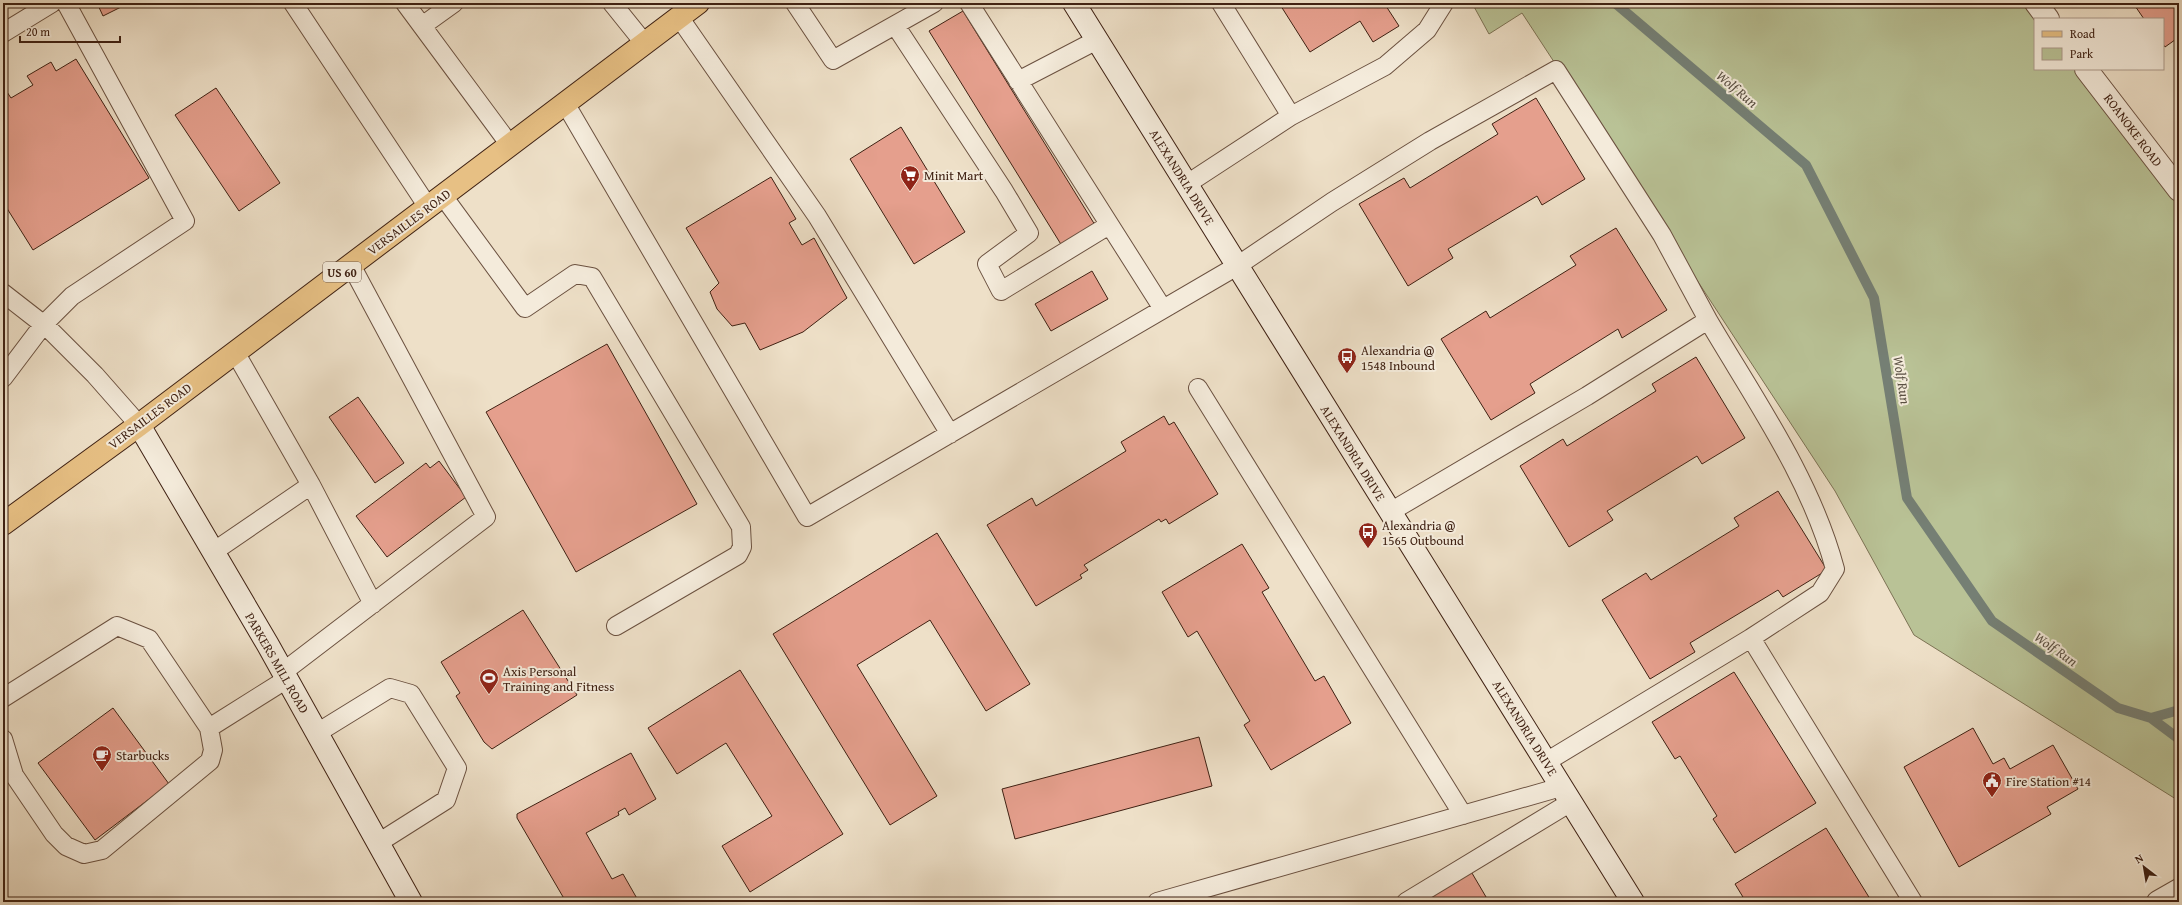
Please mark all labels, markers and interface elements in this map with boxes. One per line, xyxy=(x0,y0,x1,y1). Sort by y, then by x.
scale bar xyxy=(20,18,120,44)
legend xyxy=(2034,18,2164,70)
text: 20 m xyxy=(26,23,50,40)
text: Road xyxy=(2070,25,2096,42)
text: Park xyxy=(2070,45,2094,62)
water label: Wolf Run xyxy=(1712,66,1762,112)
street label: ROANOKE ROAD xyxy=(2099,89,2167,171)
street label: ALEXANDRIA DRIVE xyxy=(1145,125,1219,229)
supermarket icon: Minit Mart xyxy=(899,164,921,192)
place label: Minit Mart xyxy=(924,166,984,185)
street label: VERSAILLES ROAD xyxy=(363,184,455,260)
road number: US 60 xyxy=(323,262,361,282)
place label: Alexandria @ 1548 Inbound xyxy=(1361,341,1435,375)
bus stop icon: Alexandria @ 1548 Inbound xyxy=(1336,346,1358,374)
water label: Wolf Run xyxy=(1888,354,1916,406)
street label: VERSAILLES ROAD xyxy=(104,378,196,454)
street label: ALEXANDRIA DRIVE xyxy=(1316,401,1390,505)
place label: Alexandria @ 1565 Outbound xyxy=(1382,516,1464,550)
bus stop icon: Alexandria @ 1565 Outbound xyxy=(1357,521,1379,549)
street label: PARKERS MILL ROAD xyxy=(240,609,314,717)
water label: Wolf Run xyxy=(2030,627,2082,671)
place label: Axis Personal Training and Fitness xyxy=(503,662,614,696)
sports icon: Axis Personal Training and Fitness xyxy=(478,667,500,695)
street label: ALEXANDRIA DRIVE xyxy=(1488,676,1562,780)
cafe icon: Starbucks xyxy=(91,744,113,772)
place label: Starbucks xyxy=(116,746,170,765)
public building icon: Fire Station #14 xyxy=(1981,770,2003,798)
place label: Fire Station #14 xyxy=(2006,772,2091,791)
north arrow xyxy=(2124,847,2164,887)
text: N xyxy=(2132,849,2147,867)

